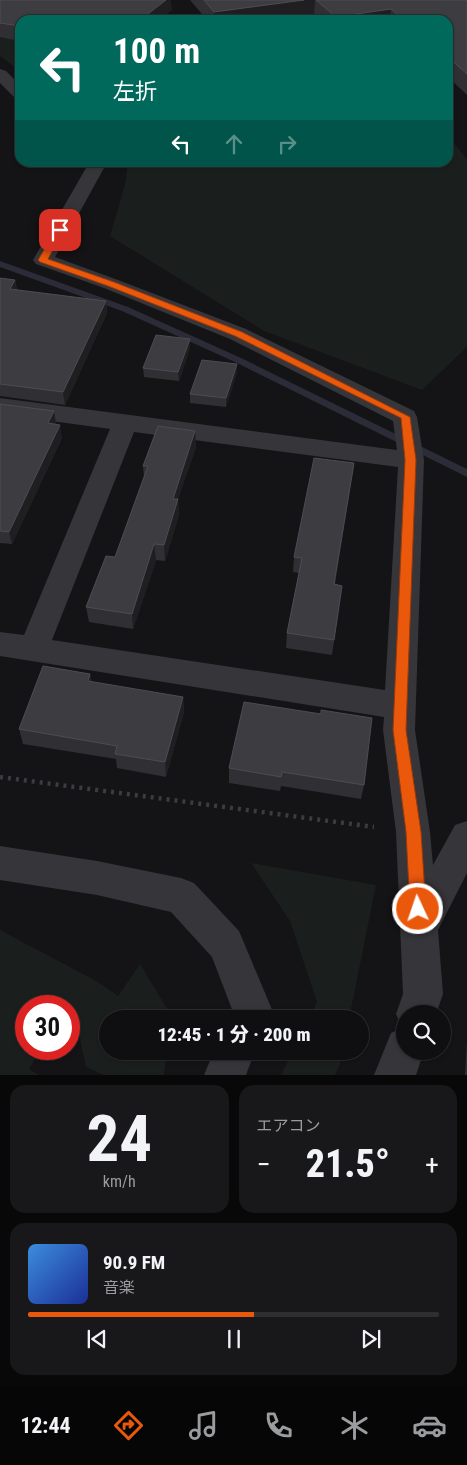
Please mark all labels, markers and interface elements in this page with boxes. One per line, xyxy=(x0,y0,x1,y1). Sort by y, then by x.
text: 100 m xyxy=(113,31,200,72)
icon: left xyxy=(30,35,95,100)
text: 左折 xyxy=(113,79,157,104)
icon: left xyxy=(167,130,195,158)
icon: ahead xyxy=(220,130,248,158)
icon: right xyxy=(273,130,301,158)
pin xyxy=(39,209,81,251)
icon: arrive xyxy=(46,216,74,244)
position arrow xyxy=(391,882,443,934)
speed limit sign: 30 xyxy=(15,995,80,1060)
map controls xyxy=(396,1005,451,1060)
button: search xyxy=(396,1005,451,1060)
text: 12:45 · 1 分 · 200 m xyxy=(157,1023,311,1046)
text: 24 xyxy=(86,1101,152,1177)
text: エアコン xyxy=(257,1116,321,1135)
text: 21.5° xyxy=(306,1142,390,1186)
text: − xyxy=(257,1148,271,1181)
text: + xyxy=(425,1148,439,1181)
text: km/h xyxy=(103,1172,136,1191)
text: 90.9 FM xyxy=(103,1251,165,1274)
text: 音楽 xyxy=(103,1278,135,1297)
icon: previous xyxy=(83,1325,111,1353)
icon: pause xyxy=(220,1325,248,1353)
icon: next xyxy=(357,1325,385,1353)
icon: directions xyxy=(111,1408,146,1443)
icon: music xyxy=(186,1408,221,1443)
icon: phone xyxy=(261,1408,296,1443)
icon: climate xyxy=(337,1408,372,1443)
icon: car xyxy=(412,1408,447,1443)
text: 12:44 xyxy=(20,1413,71,1438)

